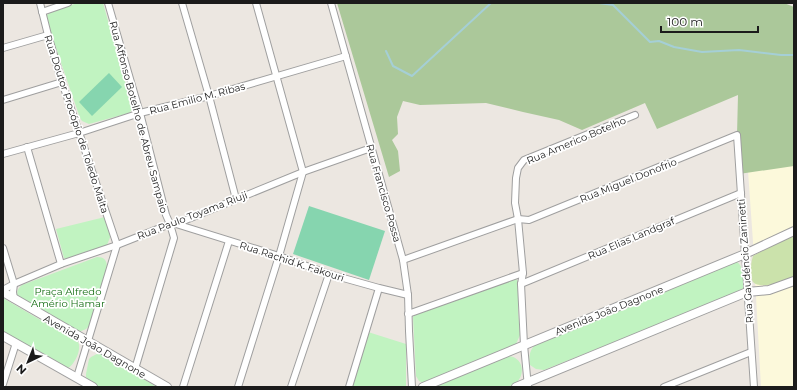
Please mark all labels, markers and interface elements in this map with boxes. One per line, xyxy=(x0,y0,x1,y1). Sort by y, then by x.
scale bar xyxy=(661,8,758,34)
text: 100 m xyxy=(667,14,703,29)
street label: Rua Affonso Botelho de Abreu Sampaio xyxy=(107,20,170,215)
street label: Rua Doutor Procópio de Toledo Malta xyxy=(41,33,112,215)
street label: Rua Emilio M. Ribas xyxy=(148,79,246,118)
street label: Rua Americo Botelho xyxy=(525,114,628,167)
street label: Rua Francisco Possa xyxy=(363,143,404,244)
street label: Rua Miguel Donofrio xyxy=(578,155,679,206)
street label: Rua Paulo Toyama Riuji xyxy=(135,188,249,243)
street label: Rua Gaudéncio Zaninetti xyxy=(735,198,756,324)
street label: Rua Elias Landgraf xyxy=(586,214,677,263)
street label: Rua Rachid K. Fakouri xyxy=(238,238,346,285)
street label: Avenida João Dagnone xyxy=(553,283,665,338)
park label: Praça Alfredo Amério Hamar xyxy=(31,285,105,310)
street label: Avenida João Dagnone xyxy=(41,312,148,381)
north arrow xyxy=(8,342,48,382)
text: N xyxy=(13,361,29,377)

